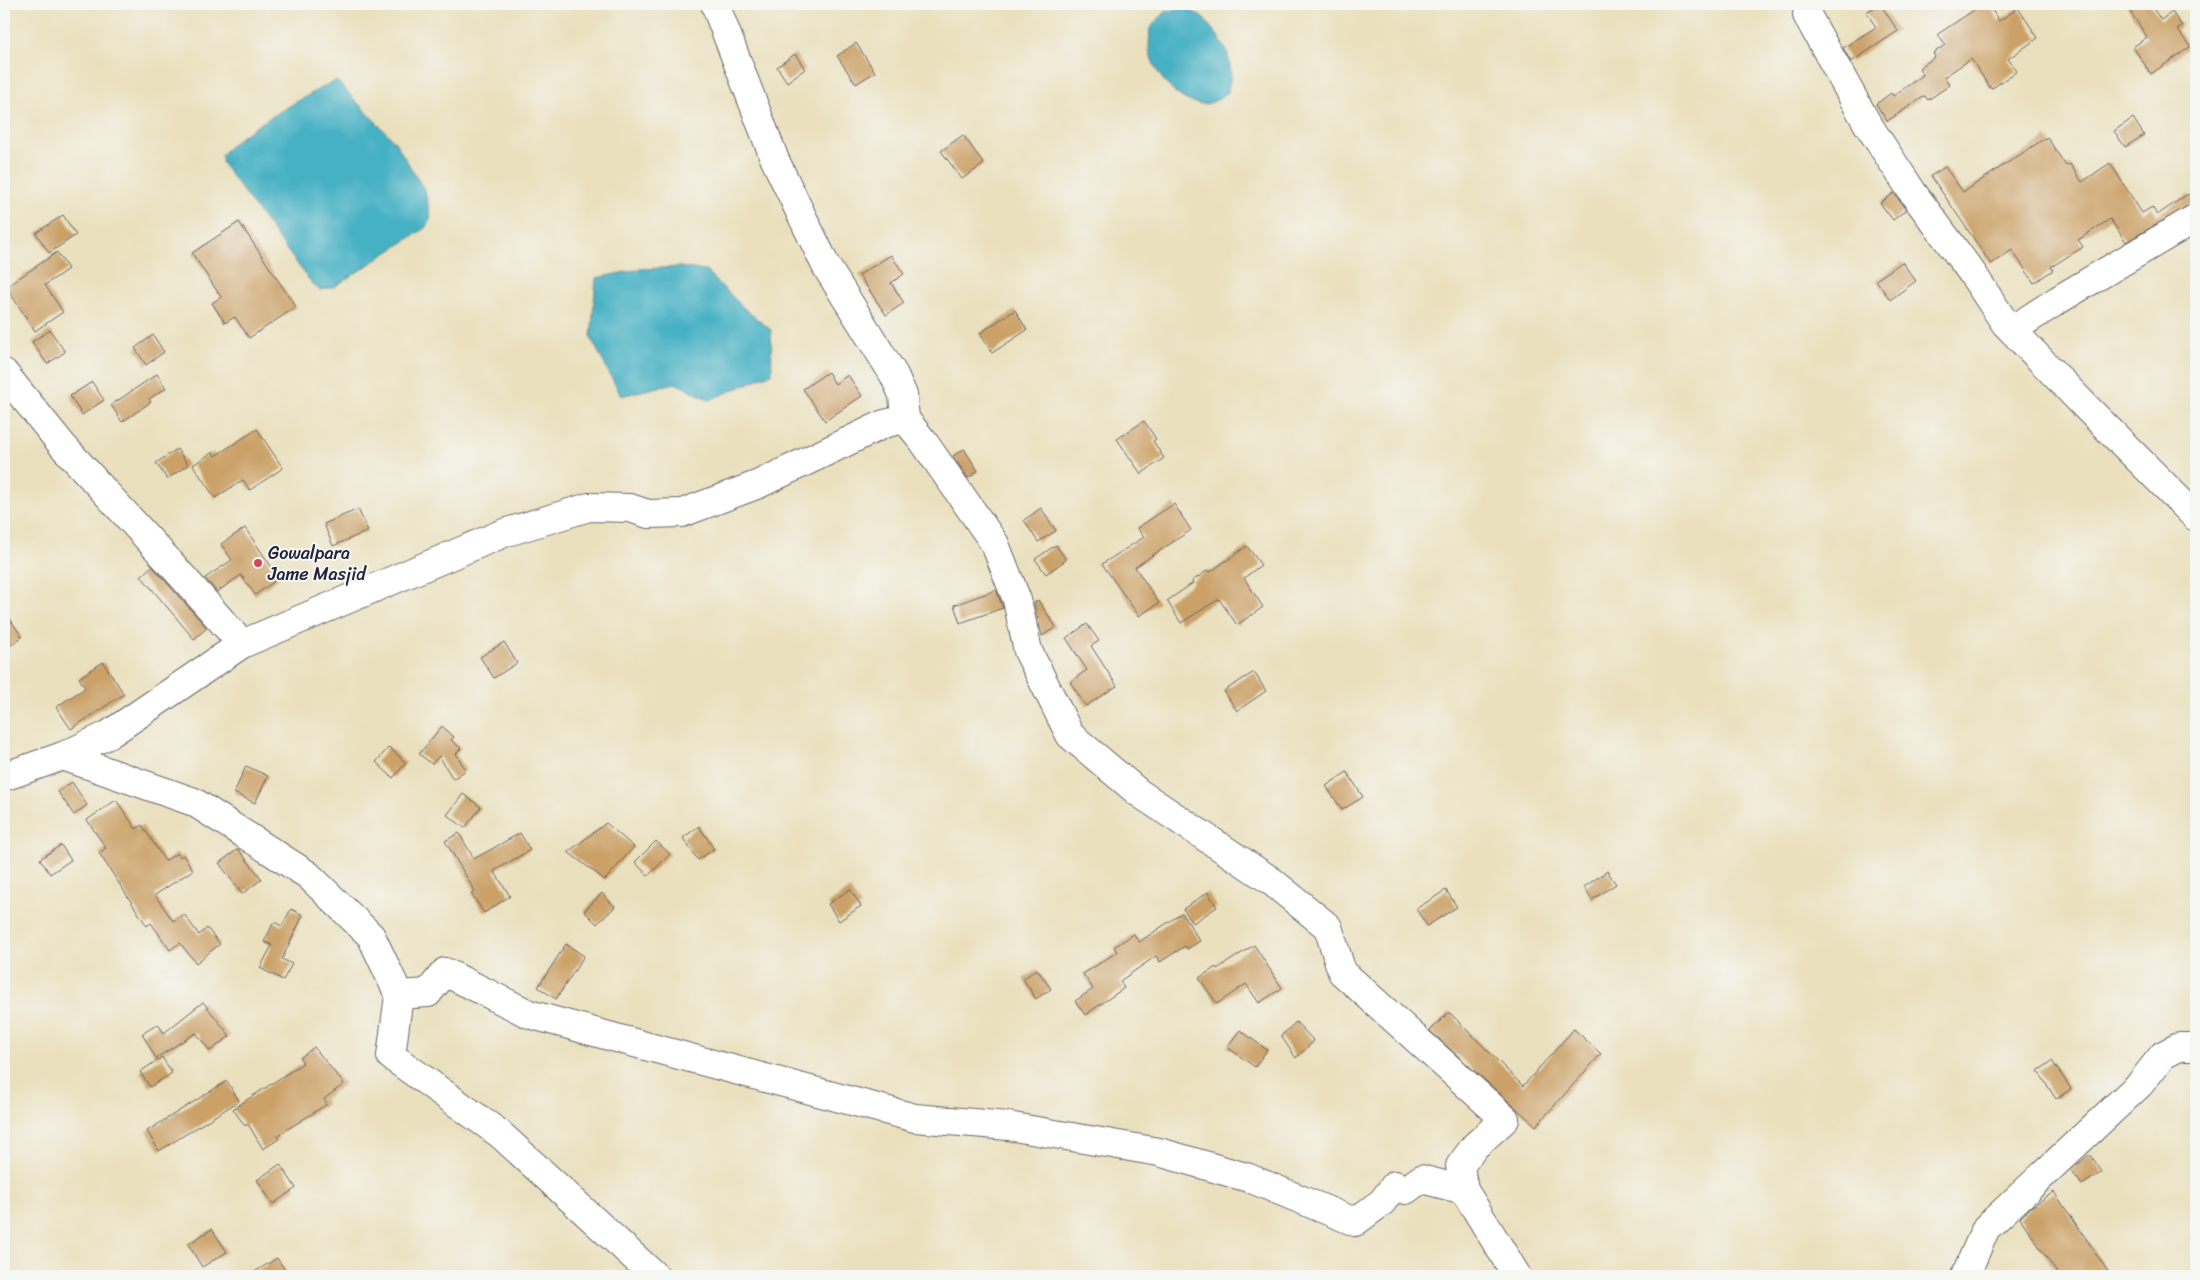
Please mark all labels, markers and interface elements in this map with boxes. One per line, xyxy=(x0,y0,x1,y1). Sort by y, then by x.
place label: Gowalpara Jame Masjid xyxy=(267,537,367,590)
marker: Gowalpara Jame Masjid xyxy=(252,557,264,569)

